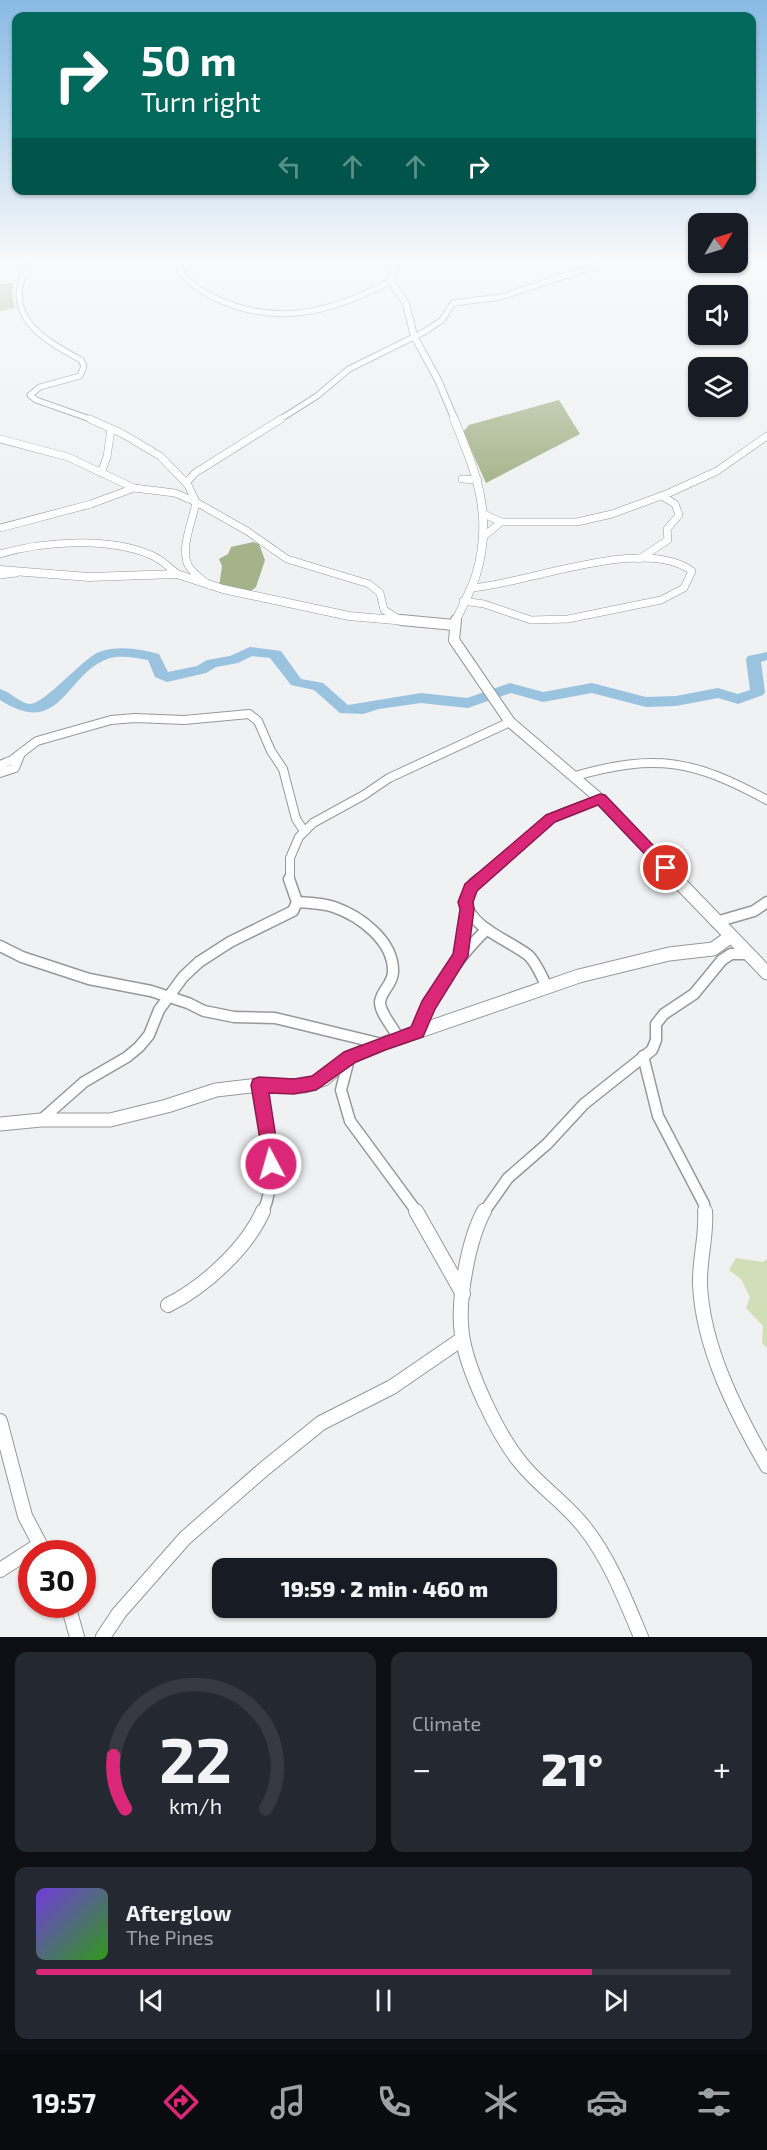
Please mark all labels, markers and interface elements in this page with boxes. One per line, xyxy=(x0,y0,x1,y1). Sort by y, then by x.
text: 50 m xyxy=(141,34,237,84)
icon: right xyxy=(42,36,120,114)
text: Turn right xyxy=(141,85,261,117)
icon: left xyxy=(273,150,306,183)
icon: ahead xyxy=(336,150,369,183)
icon: ahead xyxy=(399,150,432,183)
icon: right xyxy=(462,150,495,183)
north arrow xyxy=(688,213,748,273)
map controls xyxy=(688,213,748,417)
button: sound xyxy=(688,285,748,345)
button: layers xyxy=(688,357,748,417)
pin xyxy=(640,842,691,893)
icon: arrive xyxy=(649,851,682,884)
position arrow xyxy=(239,1132,303,1196)
speed limit sign: 30 xyxy=(18,1540,96,1618)
text: 19:59 · 2 min · 460 m xyxy=(281,1575,488,1601)
text: Climate xyxy=(412,1711,481,1735)
text: 22 xyxy=(159,1721,232,1796)
text: 21° xyxy=(541,1741,603,1795)
text: − xyxy=(412,1748,431,1788)
text: + xyxy=(713,1748,731,1788)
text: km/h xyxy=(169,1793,222,1818)
text: Afterglow xyxy=(126,1899,231,1925)
text: The Pines xyxy=(126,1925,214,1949)
icon: previous xyxy=(135,1984,168,2017)
icon: pause xyxy=(367,1984,400,2017)
icon: next xyxy=(599,1984,632,2017)
icon: directions xyxy=(160,2081,202,2123)
icon: music xyxy=(267,2081,309,2123)
icon: phone xyxy=(373,2081,415,2123)
icon: climate xyxy=(480,2081,522,2123)
icon: car xyxy=(586,2081,628,2123)
icon: filters xyxy=(693,2081,735,2123)
text: 19:57 xyxy=(32,2086,96,2118)

